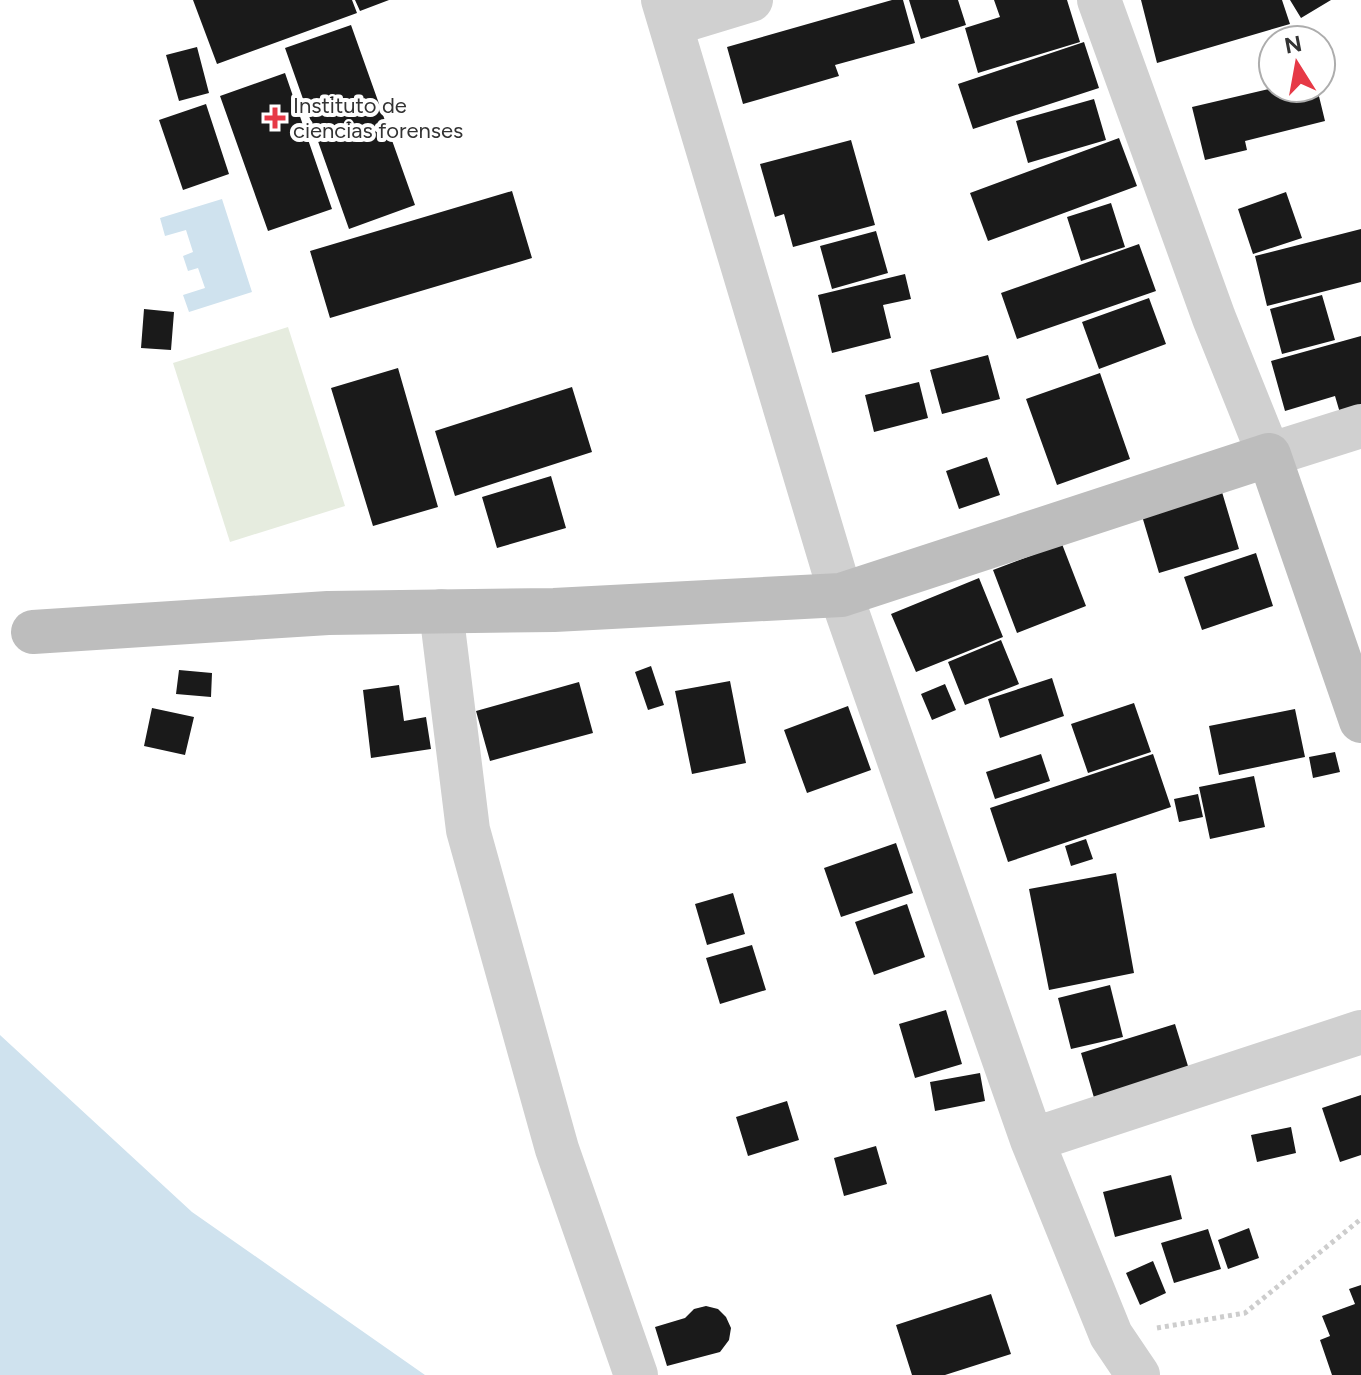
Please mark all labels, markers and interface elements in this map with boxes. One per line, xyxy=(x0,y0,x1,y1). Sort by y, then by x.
north arrow xyxy=(1257,24,1337,104)
text: N xyxy=(1282,30,1304,60)
place label: Instituto de ciencias forenses xyxy=(293,92,463,144)
marker: Instituto de ciencias forenses xyxy=(264,107,286,129)

